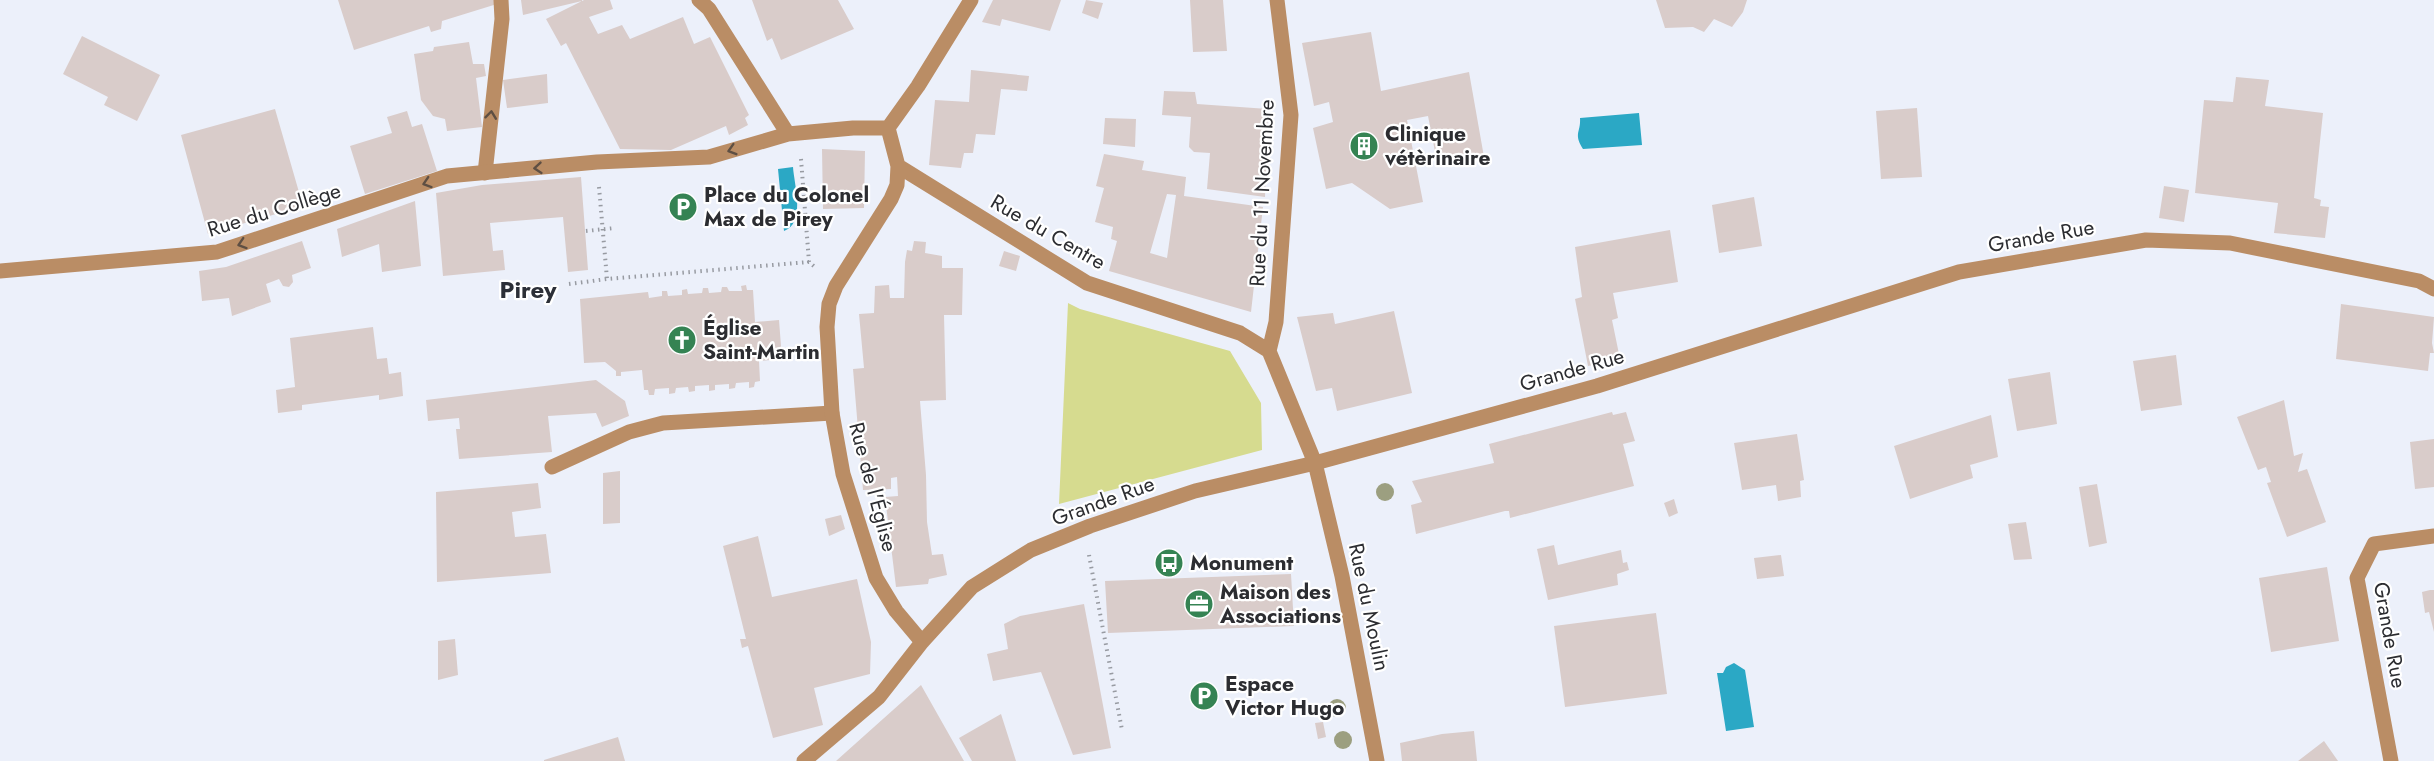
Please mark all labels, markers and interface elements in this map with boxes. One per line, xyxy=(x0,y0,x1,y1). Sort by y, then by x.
street label: Rue du 11 Novembre xyxy=(1242,98,1282,287)
one-way arrow xyxy=(484,110,497,119)
place label: Clinique vétèrinaire xyxy=(1384,119,1490,173)
building icon: Clinique vétèrinaire xyxy=(1348,130,1380,162)
one-way arrow xyxy=(727,143,737,155)
one-way arrow xyxy=(533,161,543,174)
street label: Rue du Collège xyxy=(203,175,345,245)
one-way arrow xyxy=(422,176,433,188)
place label: Place du Colonel Max de Pirey xyxy=(704,180,869,234)
street label: Rue du Centre xyxy=(985,187,1111,277)
parking icon: Place du Colonel Max de Pirey xyxy=(667,191,699,223)
street label: Grande Rue xyxy=(1986,212,2097,260)
one-way arrow xyxy=(237,237,248,249)
district label: Pirey xyxy=(500,272,557,307)
place label: Église Saint-Martin xyxy=(703,313,820,367)
church icon: Église Saint-Martin xyxy=(666,324,698,356)
street label: Grande Rue xyxy=(1516,341,1628,399)
street label: Rue de l'Église xyxy=(841,419,905,555)
street label: Grande Rue xyxy=(1047,468,1159,533)
street label: Rue du Moulin xyxy=(1341,540,1397,674)
bus stop icon: Monument xyxy=(1153,547,1185,579)
place label: Monument xyxy=(1190,548,1294,578)
place label: Maison des Associations xyxy=(1219,577,1341,631)
street label: Grande Rue xyxy=(2366,580,2414,691)
office icon: Maison des Associations xyxy=(1183,588,1215,620)
place label: Espace Victor Hugo xyxy=(1224,669,1344,723)
parking icon: Espace Victor Hugo xyxy=(1188,680,1220,712)

